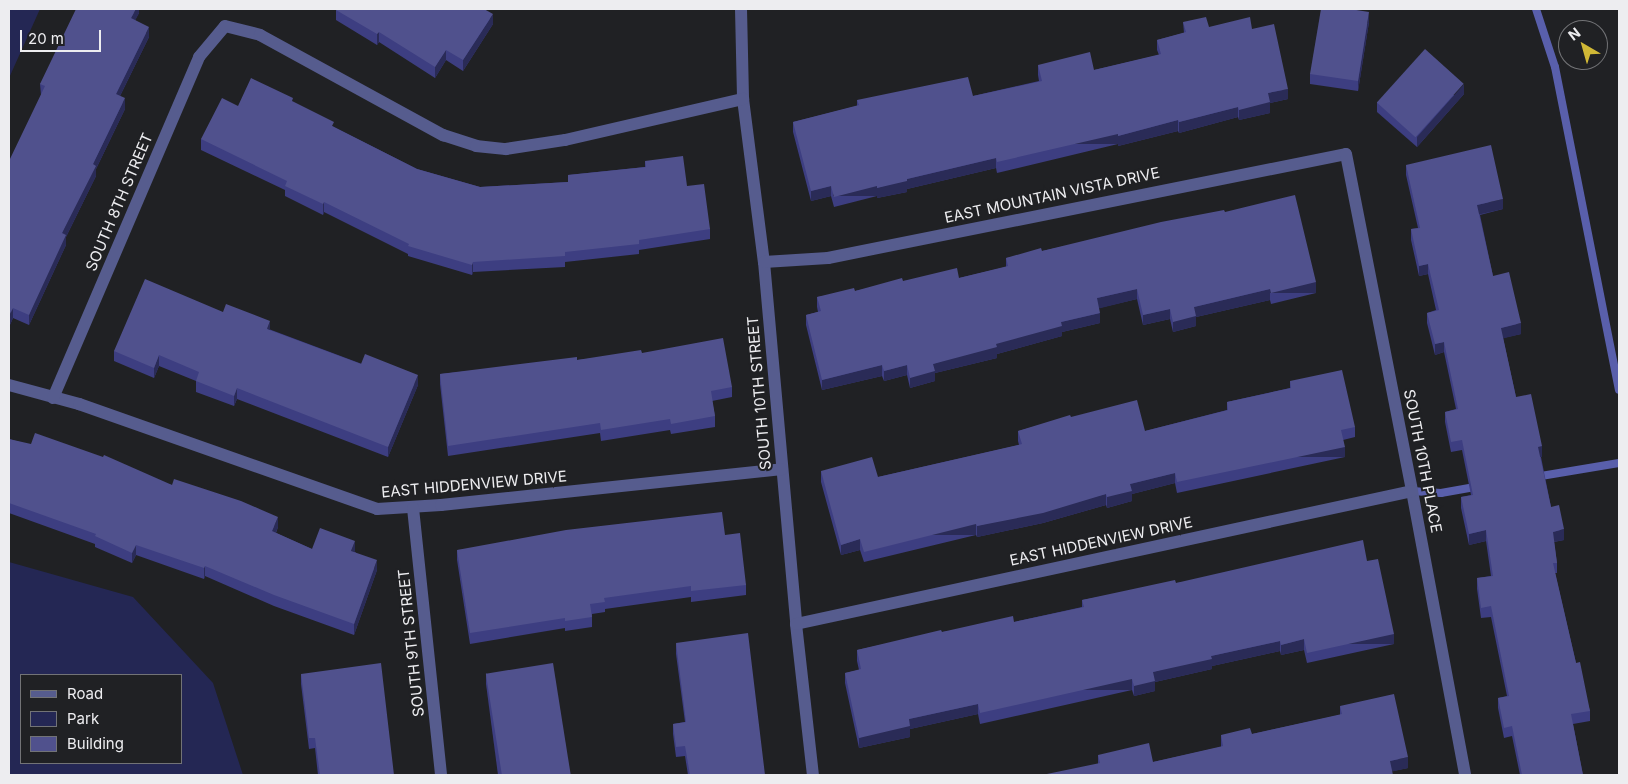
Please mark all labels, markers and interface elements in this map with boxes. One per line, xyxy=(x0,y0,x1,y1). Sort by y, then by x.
scale bar xyxy=(22,20,104,52)
north arrow xyxy=(1558,20,1608,70)
text: N xyxy=(1565,24,1584,44)
text: 20 m xyxy=(28,29,64,48)
street label: SOUTH 8TH STREET xyxy=(82,130,156,274)
street label: EAST MOUNTAIN VISTA DRIVE xyxy=(943,163,1161,227)
street label: SOUTH 10TH STREET xyxy=(743,315,775,471)
street label: SOUTH 10TH PLACE xyxy=(1400,388,1446,534)
street label: EAST HIDDENVIEW DRIVE xyxy=(380,467,568,501)
street label: EAST HIDDENVIEW DRIVE xyxy=(1008,513,1194,569)
street label: SOUTH 9TH STREET xyxy=(394,568,428,718)
legend xyxy=(20,674,182,764)
text: Road xyxy=(67,684,103,703)
text: Park xyxy=(67,709,99,728)
text: Building xyxy=(67,734,124,753)

